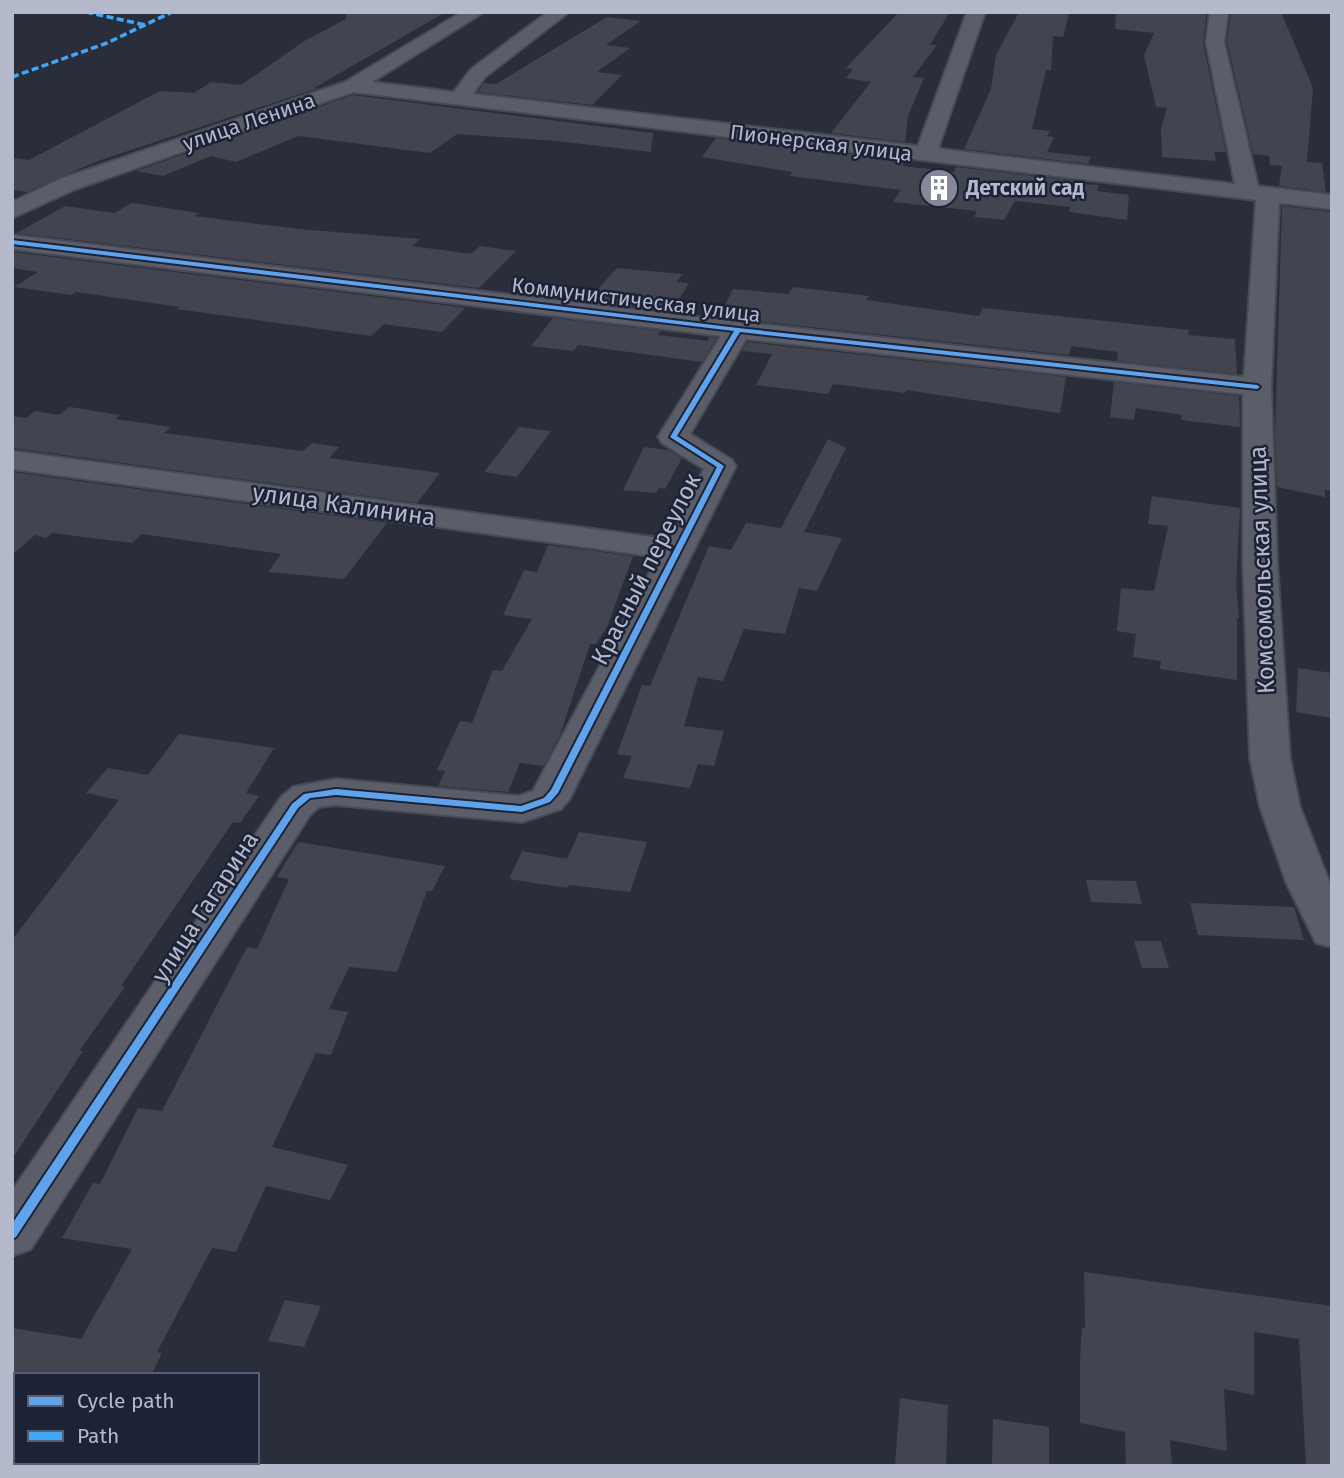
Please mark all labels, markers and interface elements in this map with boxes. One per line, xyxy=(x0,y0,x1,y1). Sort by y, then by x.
street label: улица Ленина xyxy=(179,87,319,157)
street label: Пионерская улица xyxy=(729,119,913,167)
building icon: Детский сад xyxy=(918,167,960,209)
place label: Детский сад xyxy=(965,175,1084,201)
street label: Коммунистическая улица xyxy=(510,272,762,328)
street label: Комсомольская улица xyxy=(1244,446,1280,694)
street label: Красный переулок xyxy=(585,468,707,670)
street label: улица Калинина xyxy=(251,478,437,532)
street label: улица Гагарина xyxy=(146,826,264,988)
legend xyxy=(14,1373,259,1464)
text: Cycle path xyxy=(77,1388,175,1414)
text: Path xyxy=(77,1423,119,1449)

